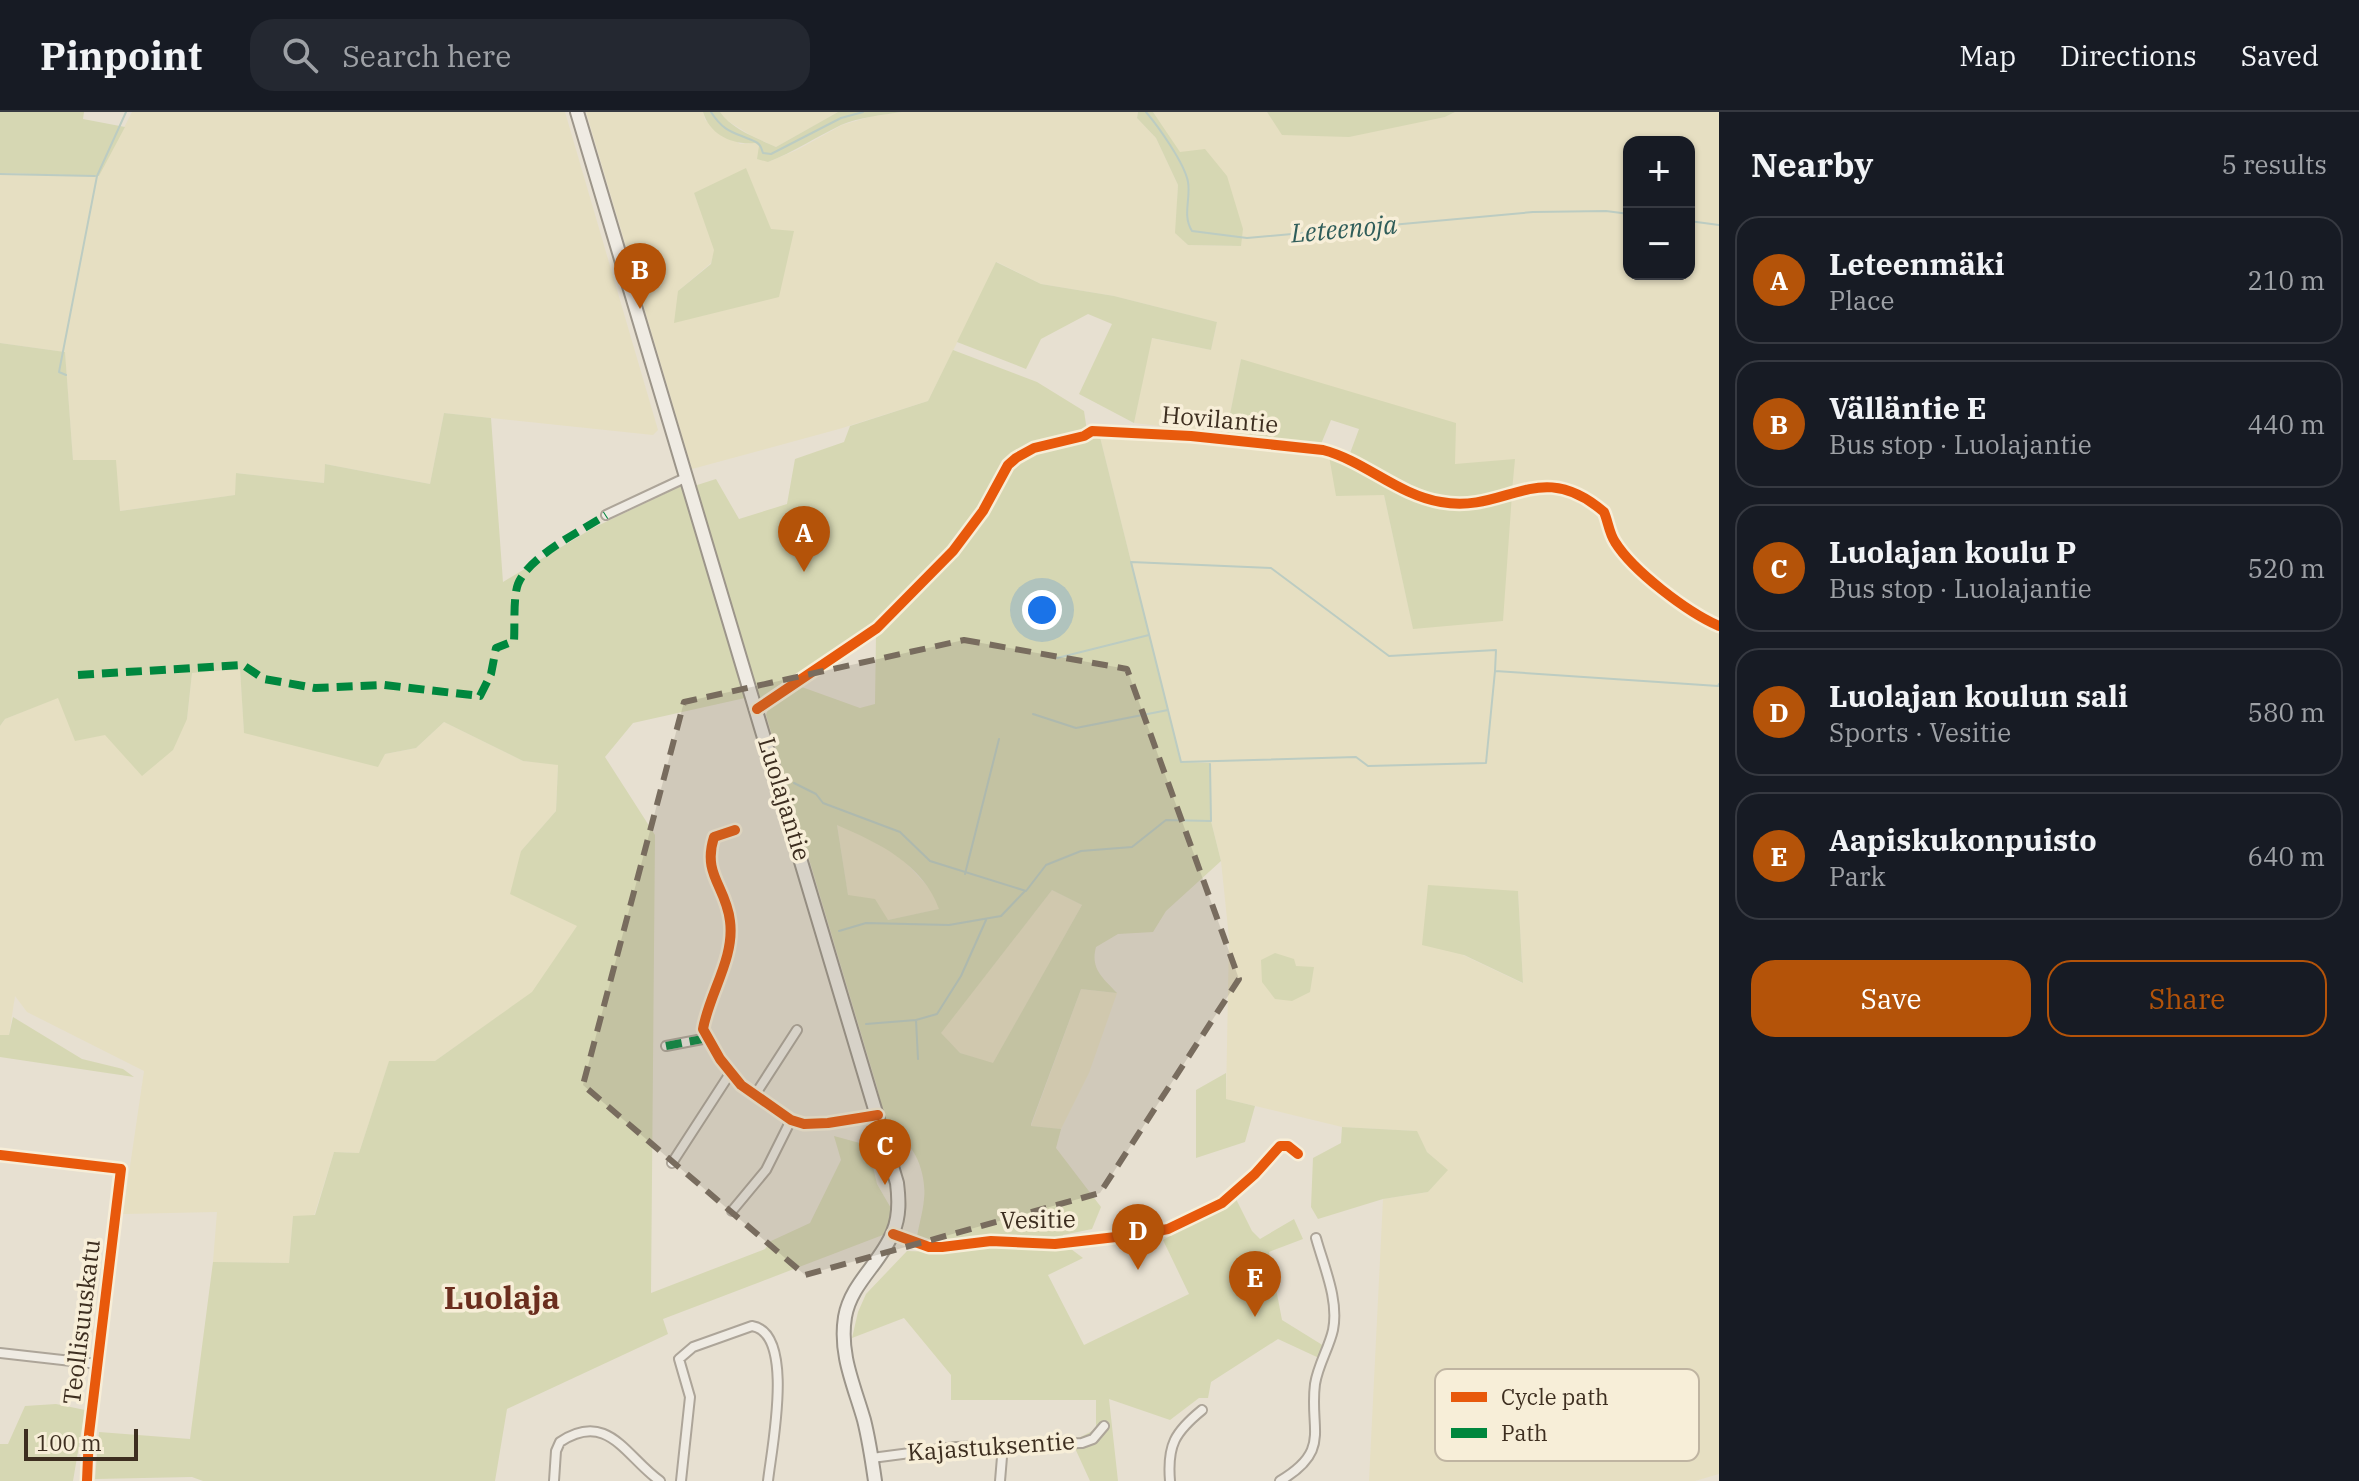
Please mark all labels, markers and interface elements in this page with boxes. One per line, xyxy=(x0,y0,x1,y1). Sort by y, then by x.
search box xyxy=(250,19,810,91)
text: Pinpoint xyxy=(40,31,202,80)
icon: search xyxy=(278,33,322,77)
text: Search here xyxy=(342,36,511,75)
text: Map xyxy=(1959,37,2016,74)
text: Directions xyxy=(2060,37,2197,74)
text: Saved xyxy=(2241,37,2319,74)
map controls xyxy=(1623,136,1695,280)
button: + xyxy=(1623,136,1695,208)
text: Nearby xyxy=(1751,142,1873,186)
text: 5 results xyxy=(2221,147,2327,181)
water label: Leteenoja xyxy=(1288,206,1398,250)
button: − xyxy=(1623,208,1695,280)
pin: B xyxy=(614,243,666,309)
text: Leteenmäki xyxy=(1829,244,2005,283)
text: A xyxy=(1770,263,1788,297)
text: 210 m xyxy=(2247,263,2325,297)
text: Place xyxy=(1829,283,1894,317)
text: Välläntie E xyxy=(1829,388,1986,427)
street label: Hovilantie xyxy=(1160,398,1280,440)
text: B xyxy=(1770,407,1788,441)
text: 440 m xyxy=(2247,407,2325,441)
text: Bus stop · Luolajantie xyxy=(1829,427,2092,461)
pin: A xyxy=(778,506,830,572)
text: Luolajan koulu P xyxy=(1829,532,2076,571)
text: C xyxy=(1770,551,1788,585)
text: 520 m xyxy=(2247,551,2325,585)
text: Bus stop · Luolajantie xyxy=(1829,571,2092,605)
your location xyxy=(1022,590,1062,630)
text: Luolajan koulun sali xyxy=(1829,676,2128,715)
text: D xyxy=(1769,695,1789,729)
text: 580 m xyxy=(2247,695,2325,729)
text: Sports · Vesitie xyxy=(1829,715,2011,749)
street label: Luolajantie xyxy=(751,733,819,864)
text: Aapiskukonpuisto xyxy=(1829,820,2097,859)
text: E xyxy=(1770,839,1788,873)
text: 640 m xyxy=(2247,839,2325,873)
text: Park xyxy=(1829,859,1886,893)
button: Save xyxy=(1751,960,2031,1037)
button: Share xyxy=(2047,960,2327,1037)
pin: C xyxy=(859,1119,911,1185)
street label: Vesitie xyxy=(1000,1202,1076,1236)
pin: D xyxy=(1112,1204,1164,1270)
street label: Teollisuuskatu xyxy=(55,1237,107,1406)
pin: E xyxy=(1229,1251,1281,1317)
district label: Luolaja xyxy=(444,1276,560,1318)
legend xyxy=(1435,1369,1699,1461)
text: Cycle path xyxy=(1501,1382,1609,1411)
text: Path xyxy=(1501,1418,1548,1447)
street label: Kajastuksentie xyxy=(906,1424,1076,1468)
scale bar xyxy=(24,1425,138,1461)
text: 100 m xyxy=(36,1428,102,1457)

